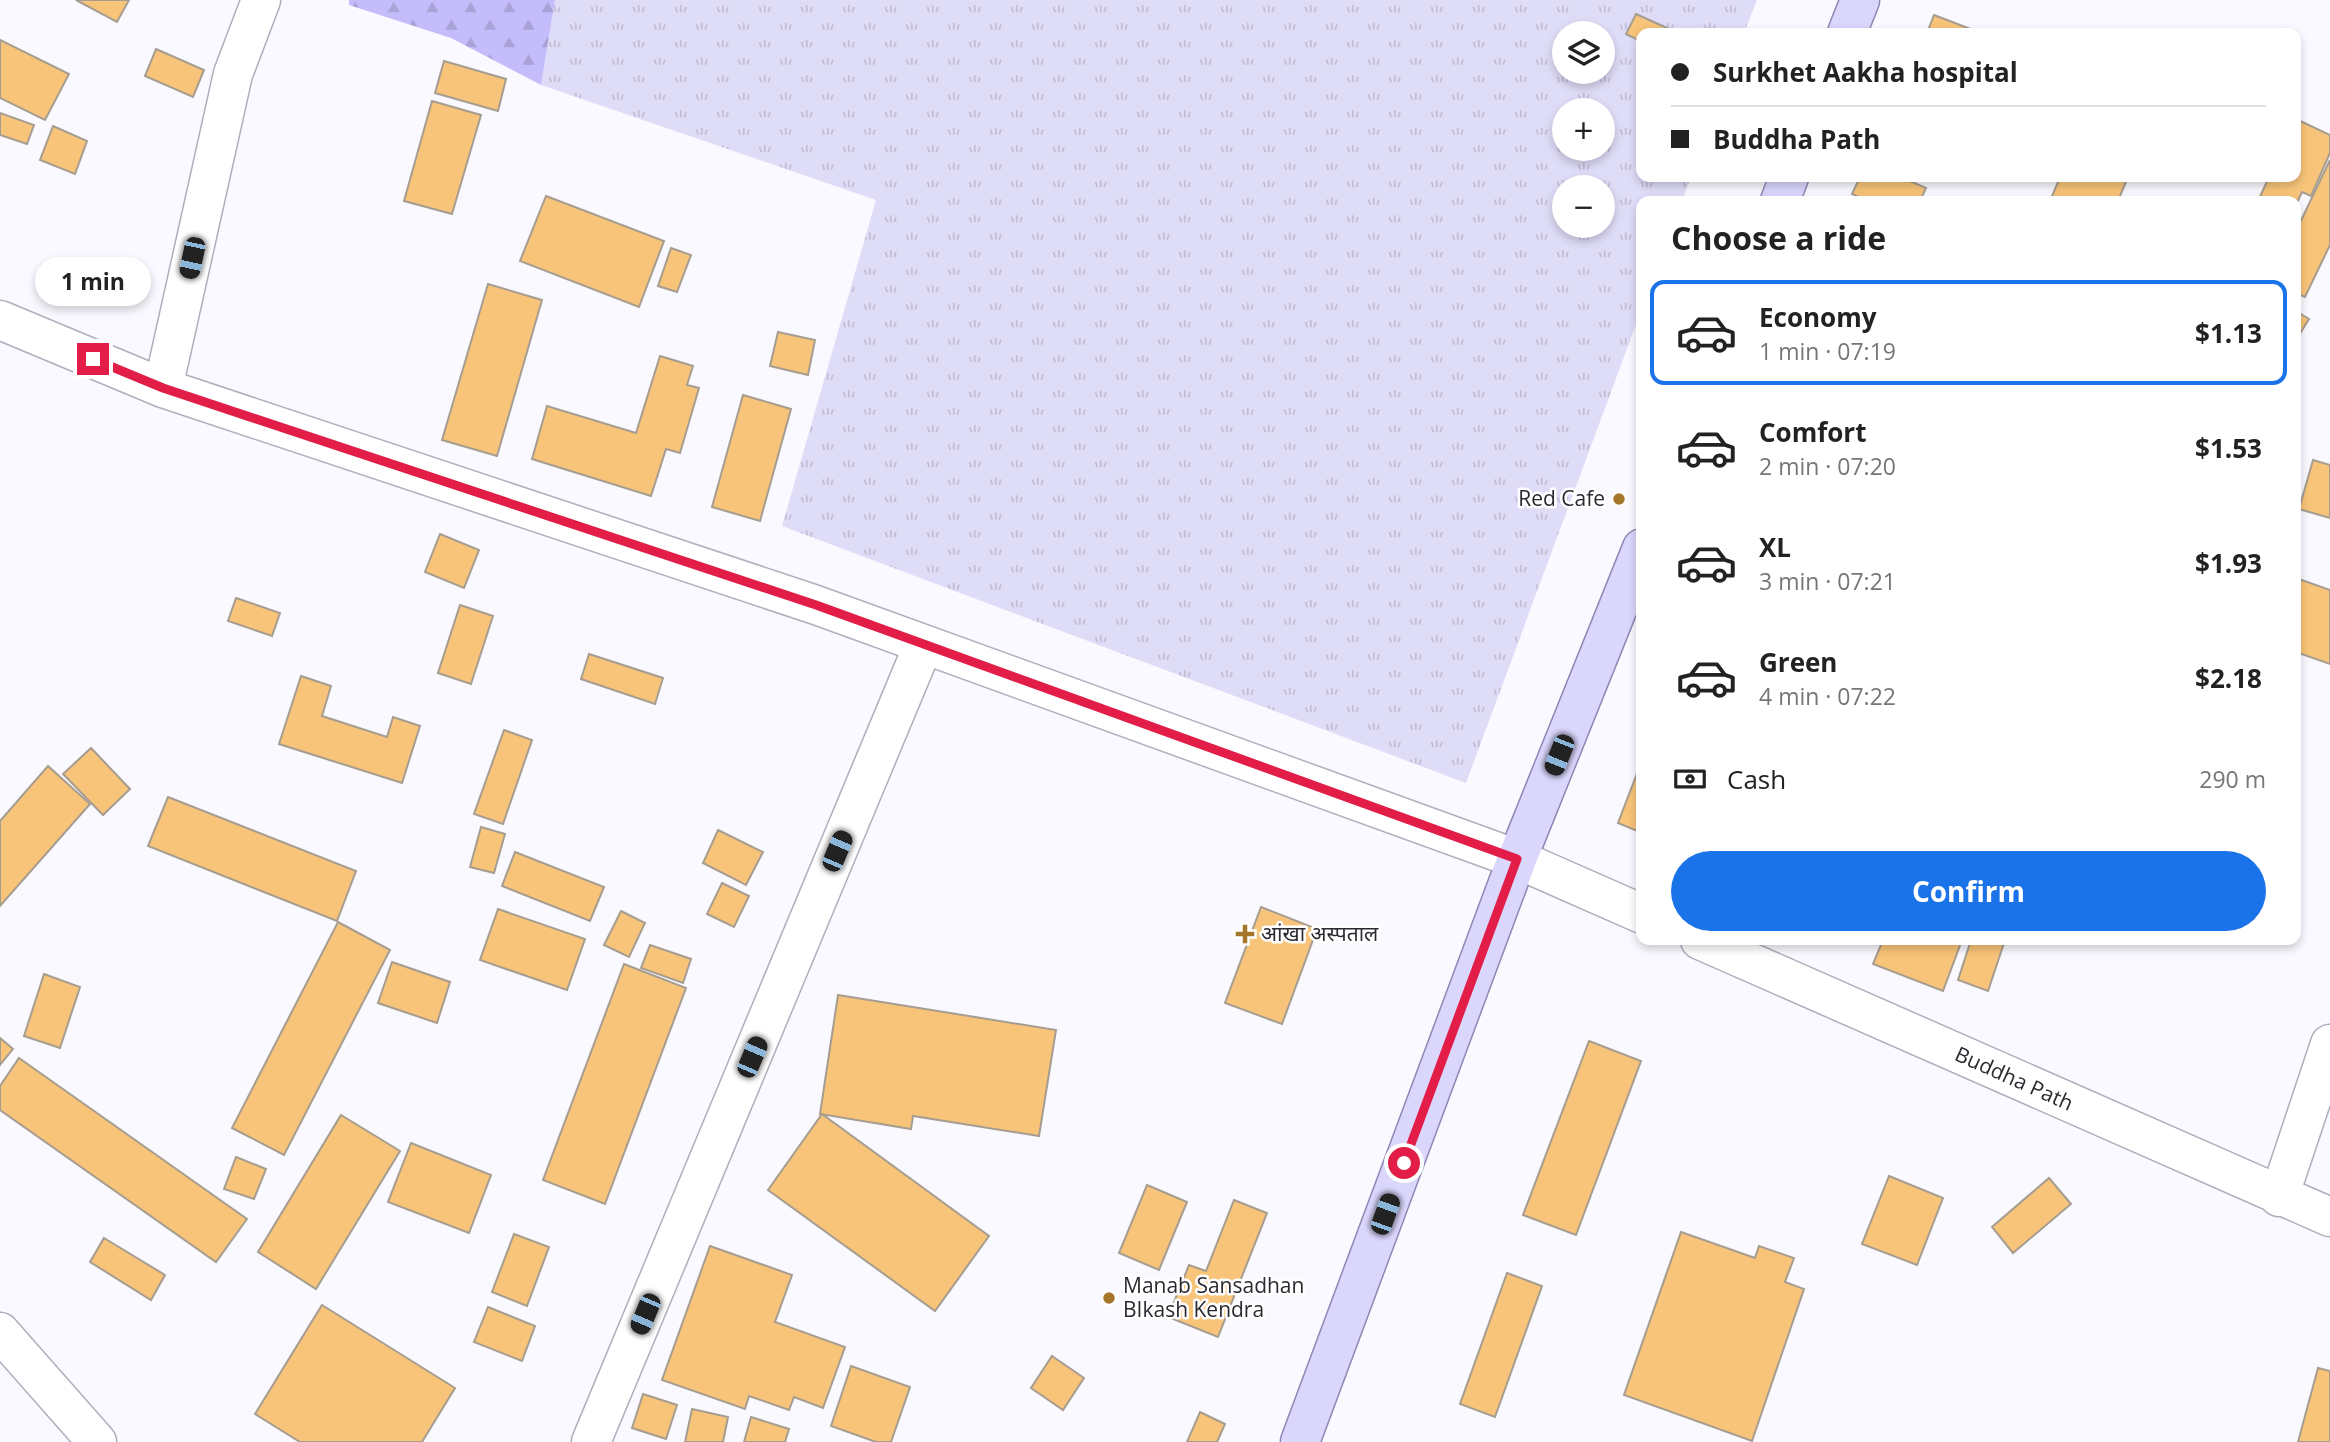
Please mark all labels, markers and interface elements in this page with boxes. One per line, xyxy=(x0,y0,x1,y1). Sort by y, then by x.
map controls xyxy=(1552,21,1615,238)
button: layers xyxy=(1552,21,1615,84)
text: Surkhet Aakha hospital xyxy=(1713,54,2018,90)
button: + xyxy=(1552,98,1615,161)
text: Buddha Path xyxy=(1713,121,1880,157)
button: − xyxy=(1552,175,1615,238)
text: Choose a ride xyxy=(1671,216,1886,259)
car xyxy=(178,235,207,281)
callout: 1 min xyxy=(35,258,151,306)
text: 1 min xyxy=(61,265,125,297)
text: Economy xyxy=(1759,299,1877,335)
icon: car xyxy=(1675,301,1738,364)
text: $1.13 xyxy=(2195,315,2262,351)
text: 1 min · 07:19 xyxy=(1759,335,1896,367)
route end xyxy=(77,343,109,375)
text: Comfort xyxy=(1759,414,1866,450)
icon: car xyxy=(1675,416,1738,479)
text: $1.53 xyxy=(2195,430,2262,466)
text: 2 min · 07:20 xyxy=(1759,450,1896,482)
place label: Red Cafe xyxy=(1518,484,1605,512)
marker: Red Cafe xyxy=(1611,491,1627,507)
text: XL xyxy=(1759,529,1791,565)
icon: car xyxy=(1675,531,1738,594)
text: $1.93 xyxy=(2195,545,2262,581)
text: 3 min · 07:21 xyxy=(1759,565,1896,597)
text: Green xyxy=(1759,644,1837,680)
icon: car xyxy=(1675,646,1738,709)
text: $2.18 xyxy=(2195,660,2262,696)
text: 4 min · 07:22 xyxy=(1759,680,1896,712)
car xyxy=(1542,732,1577,778)
icon: cash xyxy=(1671,760,1709,798)
text: Cash xyxy=(1727,761,1786,797)
text: 290 m xyxy=(2199,763,2266,795)
car xyxy=(820,828,855,874)
button: Confirm xyxy=(1671,851,2266,931)
place label: आंखा अस्पताल xyxy=(1261,919,1379,947)
marker: आंखा अस्पताल xyxy=(1235,924,1255,944)
car xyxy=(735,1034,770,1080)
street label: Buddha Path xyxy=(1951,1040,2078,1117)
route start xyxy=(1388,1147,1420,1179)
car xyxy=(1368,1191,1403,1237)
place label: Manab Sansadhan BIkash Kendra xyxy=(1123,1271,1304,1323)
marker: Manab Sansadhan BIkash Kendra xyxy=(1101,1290,1117,1306)
car xyxy=(628,1291,663,1337)

